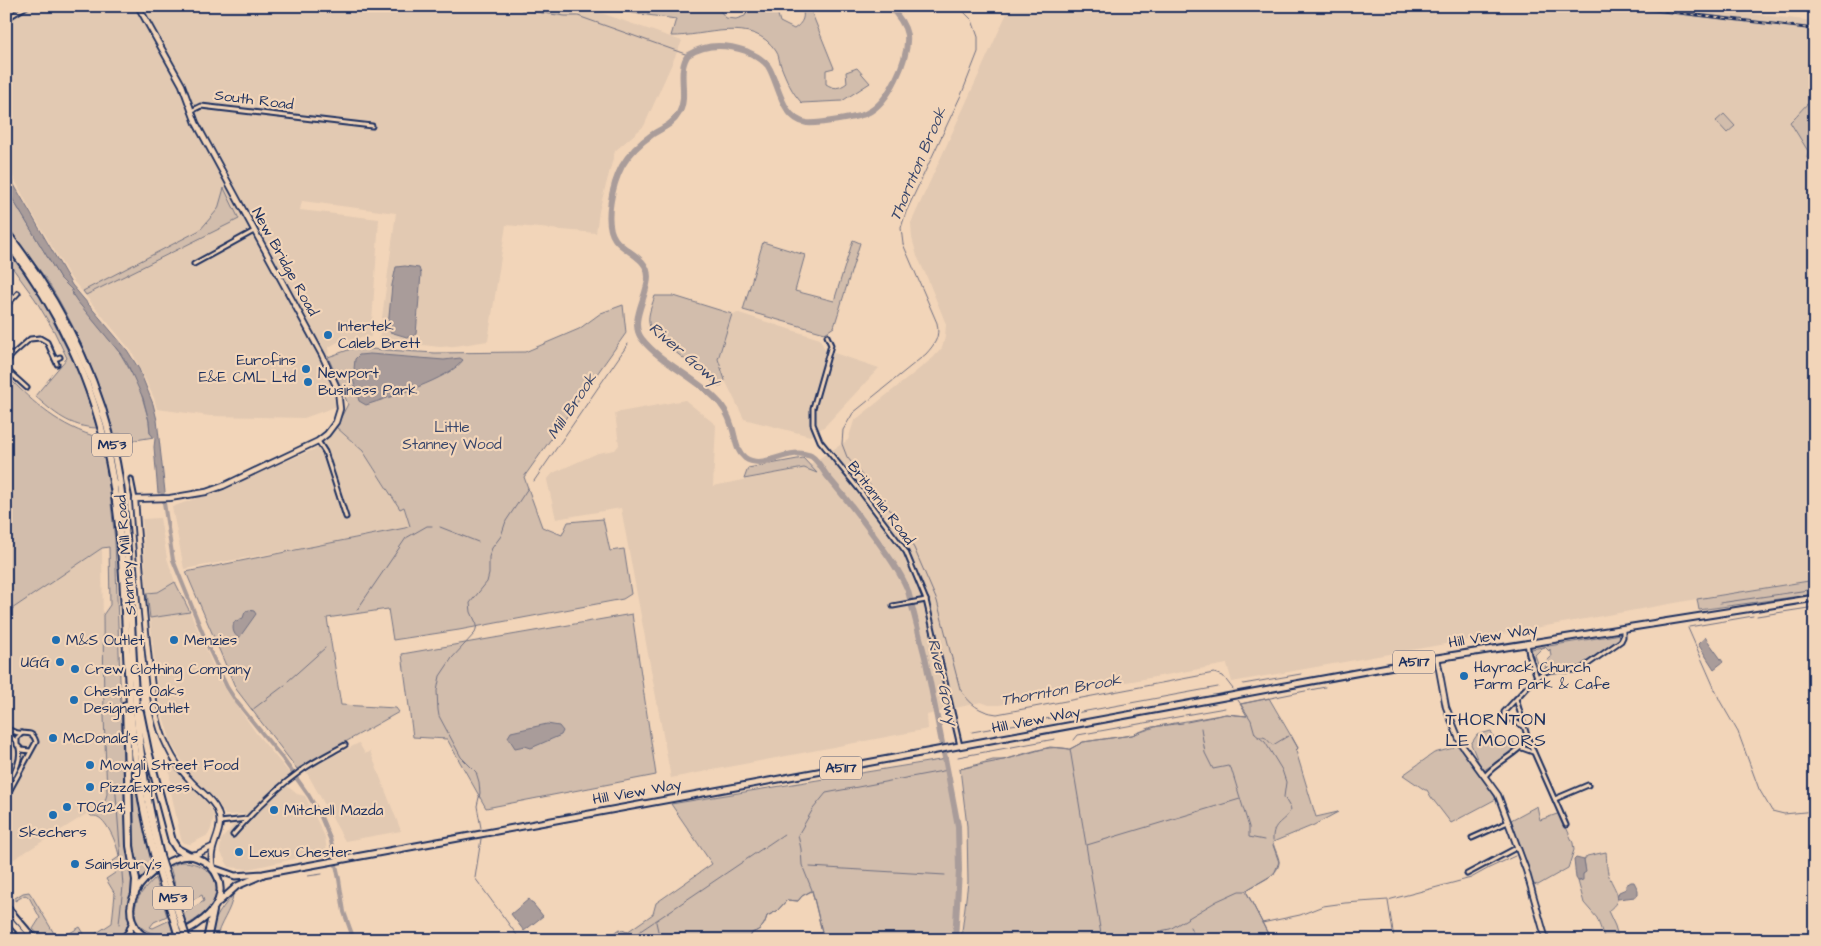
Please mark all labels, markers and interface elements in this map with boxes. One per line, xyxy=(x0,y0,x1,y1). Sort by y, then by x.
street label: South Road xyxy=(213,85,295,115)
water label: Thornton Brook xyxy=(884,103,952,224)
street label: New Bridge Road xyxy=(246,204,324,321)
place label: Intertek Caleb Brett xyxy=(338,316,420,354)
water label: River Gowy xyxy=(644,317,727,393)
marker: Intertek Caleb Brett xyxy=(322,329,334,341)
place label: Eurofins E&E CML Ltd xyxy=(199,350,296,388)
marker: Eurofins E&E CML Ltd xyxy=(300,363,312,375)
place label: Newport Business Park xyxy=(318,363,417,401)
water label: Mill Brook xyxy=(542,368,603,443)
marker: Newport Business Park xyxy=(302,376,314,388)
park label: Little Stanney Wood xyxy=(402,417,502,456)
road number: M53 xyxy=(92,434,132,456)
street label: Britannia Road xyxy=(842,457,920,550)
street label: Stanney Mill Road xyxy=(110,494,143,616)
street label: Hill View Way xyxy=(1447,619,1539,654)
place label: M&S Outlet xyxy=(66,630,144,651)
place label: Menzies xyxy=(184,630,238,651)
marker: M&S Outlet xyxy=(50,634,62,646)
marker: Menzies xyxy=(168,634,180,646)
water label: River Gowy xyxy=(921,637,964,730)
road number: A5117 xyxy=(1393,650,1435,674)
place label: UGG xyxy=(21,652,51,673)
marker: UGG xyxy=(54,656,66,668)
place label: Hayrack Church Farm Park & Cafe xyxy=(1474,657,1610,695)
place label: Crew Clothing Company xyxy=(85,659,251,681)
marker: Crew Clothing Company xyxy=(69,663,81,675)
water label: Thornton Brook xyxy=(999,668,1124,711)
marker: Hayrack Church Farm Park & Cafe xyxy=(1458,670,1470,682)
place label: Cheshire Oaks Designer Outlet xyxy=(84,681,190,720)
marker: Cheshire Oaks Designer Outlet xyxy=(68,694,80,706)
street label: Hill View Way xyxy=(990,701,1082,740)
district label: THORNTON LE MOORS xyxy=(1445,707,1547,753)
place label: McDonald's xyxy=(63,728,139,749)
marker: McDonald's xyxy=(47,732,59,744)
place label: Mowgli Street Food xyxy=(100,755,239,777)
road number: A5117 xyxy=(820,756,862,780)
marker: Mowgli Street Food xyxy=(84,759,96,771)
street label: Hill View Way xyxy=(591,774,683,811)
place label: PizzaExpress xyxy=(100,777,191,798)
marker: PizzaExpress xyxy=(84,781,96,793)
place label: TOG24 xyxy=(77,797,126,818)
place label: Mitchell Mazda xyxy=(284,800,384,821)
marker: TOG24 xyxy=(61,801,73,813)
marker: Mitchell Mazda xyxy=(268,804,280,816)
marker: Skechers xyxy=(47,809,59,821)
place label: Skechers xyxy=(19,822,87,843)
place label: Lexus Chester xyxy=(249,842,352,863)
marker: Lexus Chester xyxy=(233,846,245,858)
place label: Sainsbury's xyxy=(85,854,163,876)
marker: Sainsbury's xyxy=(69,858,81,870)
road number: M53 xyxy=(153,886,193,910)

